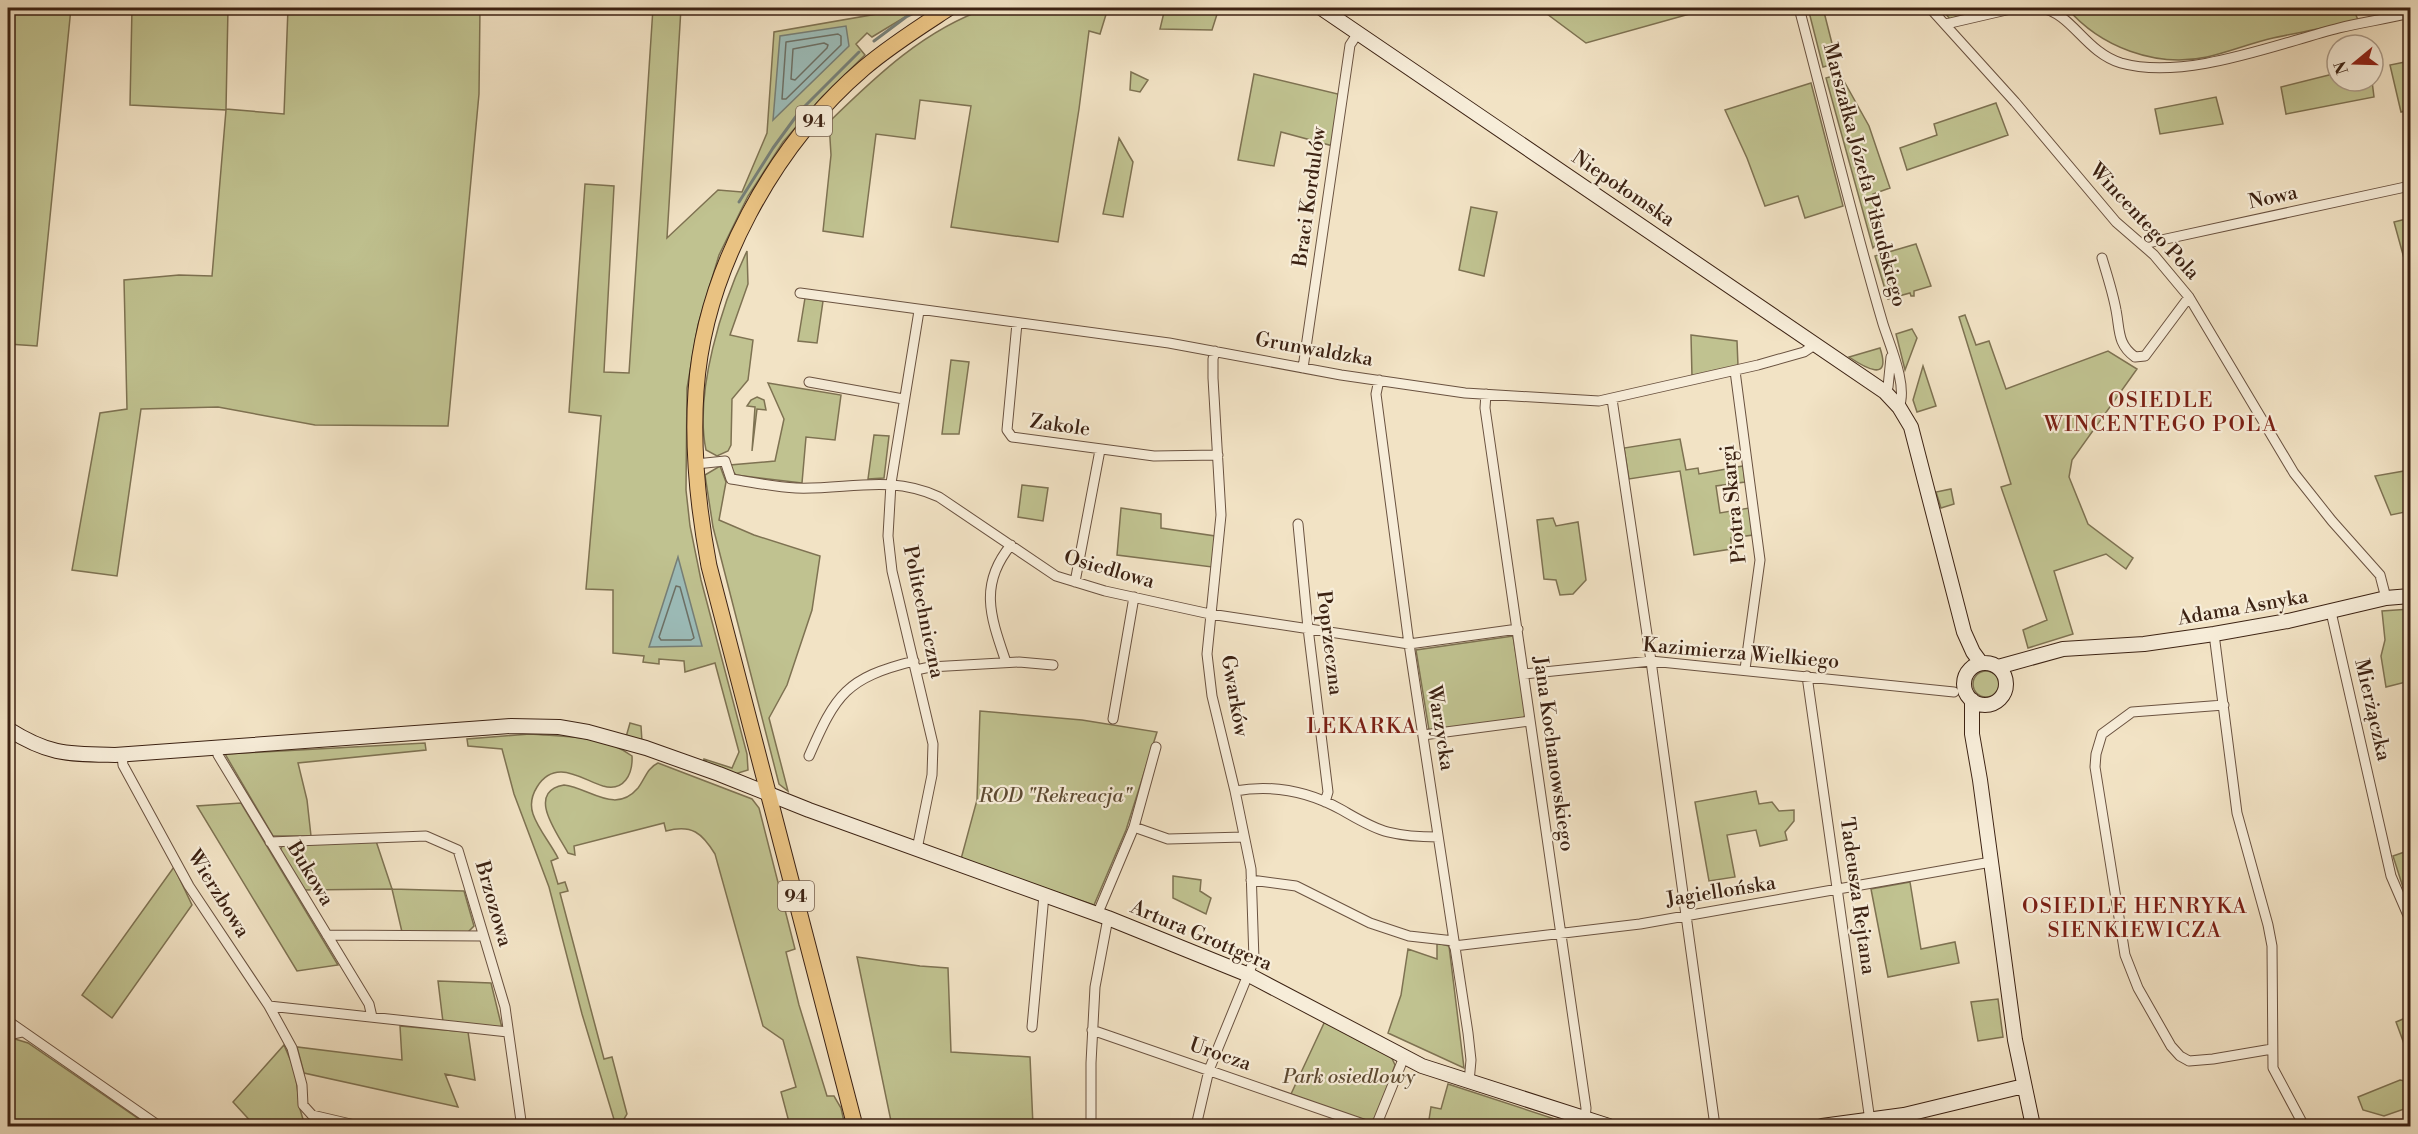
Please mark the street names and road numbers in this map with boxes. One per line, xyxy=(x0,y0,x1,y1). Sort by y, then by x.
street label: Marszałka Józefa Piłsudskiego xyxy=(1817,40,1911,310)
road number: 94 xyxy=(796,106,832,136)
street label: Braci Kordulów xyxy=(1288,124,1332,270)
street label: Niepołomska xyxy=(1567,145,1680,233)
street label: Wincentego Pola xyxy=(2083,158,2205,286)
street label: Nowa xyxy=(2246,180,2301,215)
street label: Grunwaldzka xyxy=(1253,327,1376,373)
street label: Zakole xyxy=(1028,409,1092,443)
street label: Piotra Skargi xyxy=(1715,443,1753,565)
street label: Politechniczna xyxy=(897,543,949,681)
street label: Osiedlowa xyxy=(1061,545,1158,595)
street label: Adama Asnyka xyxy=(2175,584,2311,632)
street label: Poprzeczna xyxy=(1310,589,1348,698)
street label: Kazimierza Wielkiego xyxy=(1642,633,1840,675)
street label: Gwarków xyxy=(1215,653,1254,740)
street label: Jana Kochanowskiego xyxy=(1527,654,1579,853)
street label: Mierżączka xyxy=(2348,657,2396,764)
street label: Warzycka xyxy=(1421,683,1459,773)
street label: Tadeusza Rejtana xyxy=(1834,816,1881,977)
street label: Bukowa xyxy=(281,836,339,911)
street label: Wierzbowa xyxy=(181,845,255,943)
street label: Brzozowa xyxy=(469,857,517,951)
street label: Jagiellońska xyxy=(1663,871,1778,913)
road number: 94 xyxy=(778,881,814,911)
street label: Artura Grottgera xyxy=(1125,895,1276,977)
street label: Urocza xyxy=(1186,1033,1255,1077)

